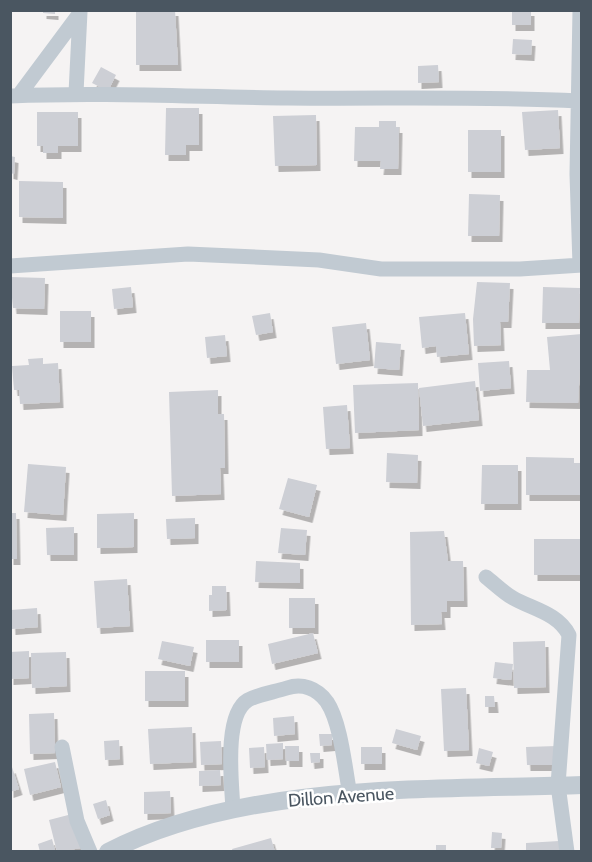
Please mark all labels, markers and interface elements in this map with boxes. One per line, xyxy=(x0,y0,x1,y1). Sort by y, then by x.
street label: Dillon Avenue xyxy=(287,782,395,812)

